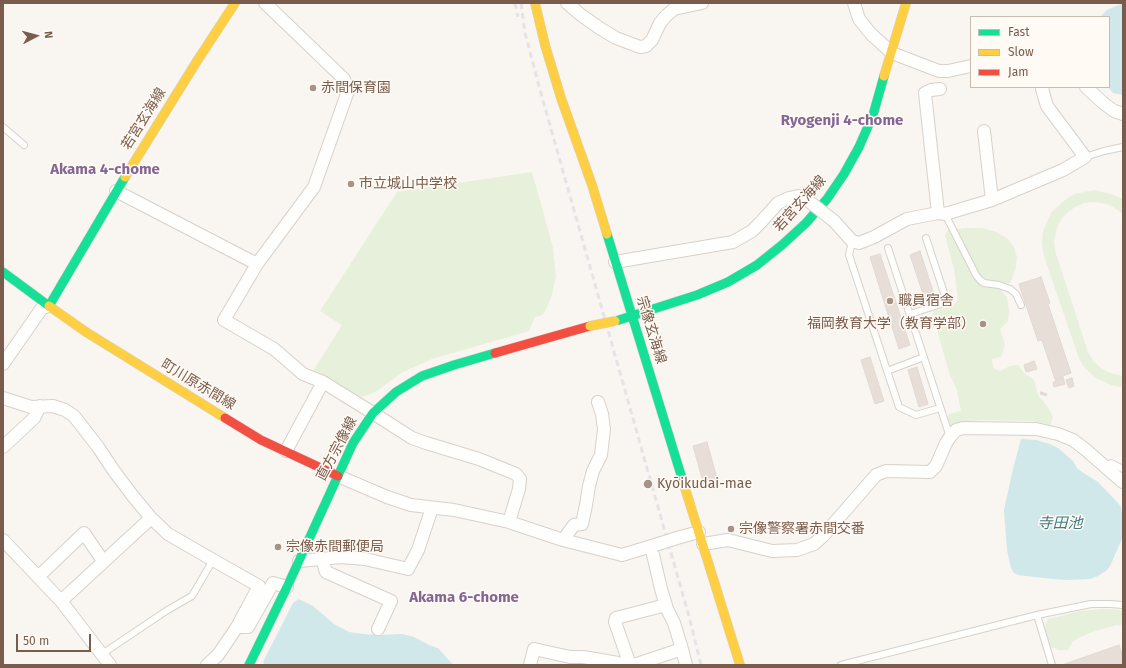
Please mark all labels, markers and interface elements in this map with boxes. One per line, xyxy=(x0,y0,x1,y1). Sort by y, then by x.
north arrow xyxy=(16,16,56,56)
legend xyxy=(970,16,1110,88)
text: Fast xyxy=(1008,25,1030,39)
text: N xyxy=(42,30,55,39)
text: Slow xyxy=(1008,45,1034,59)
text: Jam xyxy=(1008,65,1028,79)
place label: 赤間保育園 xyxy=(321,80,391,96)
marker: 赤間保育園 xyxy=(308,83,318,93)
street label: 若宮玄海線 xyxy=(118,85,170,153)
district label: Ryogenji 4-chome xyxy=(781,112,903,130)
district label: Akama 4-chome xyxy=(50,161,160,179)
street label: 若宮玄海線 xyxy=(770,172,830,236)
place label: 市立城山中学校 xyxy=(359,176,457,192)
marker: 市立城山中学校 xyxy=(346,179,356,189)
place label: 職員宿舎 xyxy=(898,293,954,309)
street label: 宗像玄海線 xyxy=(633,294,669,366)
marker: 職員宿舎 xyxy=(885,296,895,306)
place label: 福岡教育大学（教育学部） xyxy=(807,316,975,332)
marker: 福岡教育大学（教育学部） xyxy=(978,319,988,329)
street label: 町川原赤間線 xyxy=(158,356,238,414)
street label: 直方宗像線 xyxy=(313,414,361,484)
place label: Kyōikudai-mae xyxy=(657,476,752,492)
marker: Kyōikudai-mae xyxy=(642,478,654,490)
water label: 寺田池 xyxy=(1038,515,1082,533)
place label: 宗像警察署赤間交番 xyxy=(739,521,865,537)
marker: 宗像警察署赤間交番 xyxy=(726,524,736,534)
place label: 宗像赤間郵便局 xyxy=(286,539,384,555)
marker: 宗像赤間郵便局 xyxy=(273,542,283,552)
district label: Akama 6-chome xyxy=(409,589,519,607)
scale bar xyxy=(18,626,93,652)
text: 50 m xyxy=(23,634,49,648)

